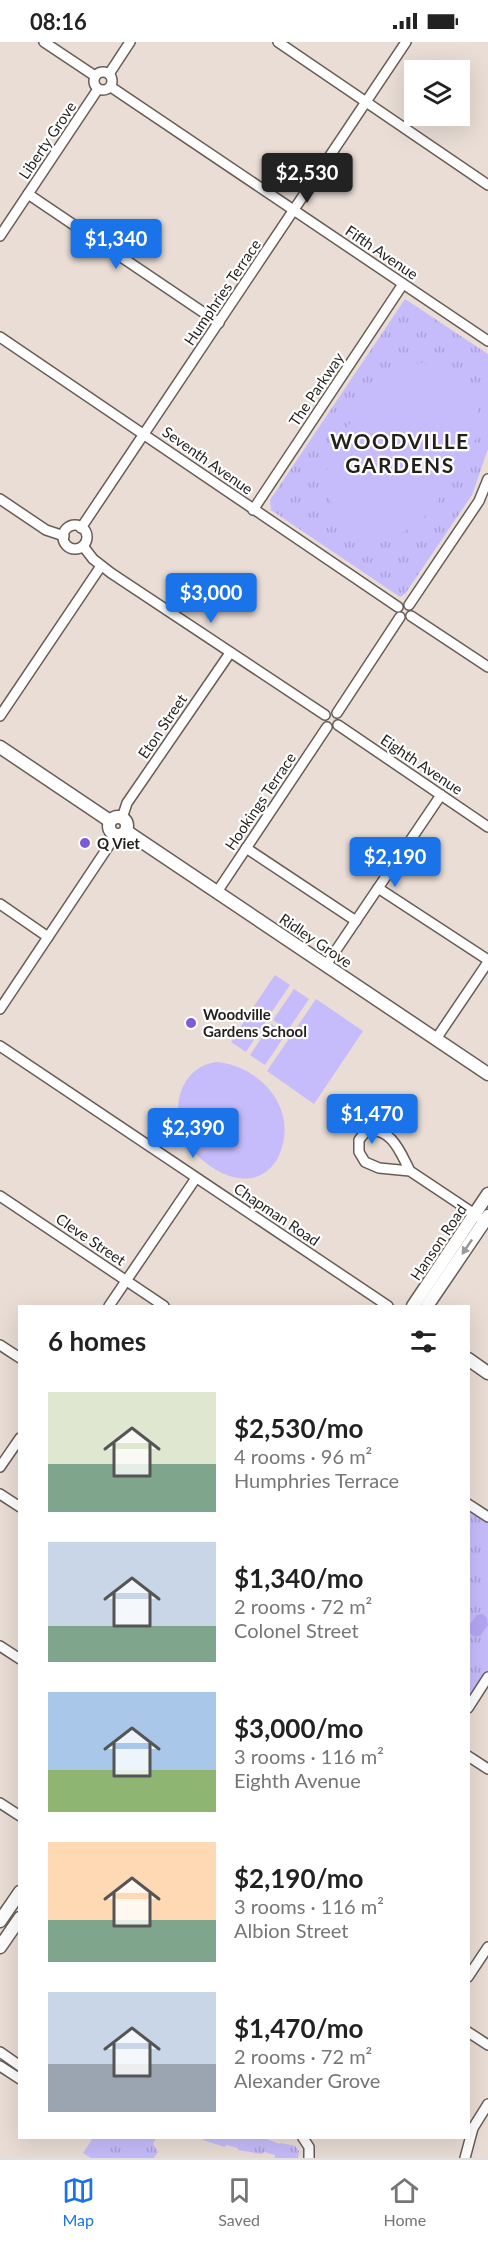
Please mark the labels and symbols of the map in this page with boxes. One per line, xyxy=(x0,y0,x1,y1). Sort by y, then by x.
street label: Liberty Grove xyxy=(15,98,79,182)
pin: $2,530 xyxy=(258,153,356,204)
pin: $1,340 xyxy=(67,219,165,270)
street label: Fifth Avenue xyxy=(342,221,422,283)
street label: Humphries Terrace xyxy=(180,236,264,348)
street label: The Parkway xyxy=(285,349,347,429)
street label: Seventh Avenue xyxy=(159,422,257,498)
district label: WOODVILLE GARDENS xyxy=(330,428,470,477)
pin: $3,000 xyxy=(162,573,260,624)
street label: Eton Street xyxy=(134,690,190,762)
street label: Eighth Avenue xyxy=(378,730,466,798)
street label: Hookings Terrace xyxy=(221,749,299,853)
place label: Q Viet xyxy=(97,834,140,852)
marker: Q Viet xyxy=(78,836,92,850)
pin: $2,190 xyxy=(346,837,444,888)
street label: Ridley Grove xyxy=(276,909,356,971)
place label: Woodville Gardens School xyxy=(203,1005,307,1040)
marker: Woodville Gardens School xyxy=(184,1016,198,1030)
pin: $1,470 xyxy=(323,1094,421,1145)
pin: $2,390 xyxy=(144,1108,242,1159)
street label: Chapman Road xyxy=(231,1179,323,1249)
street label: Hanson Road xyxy=(406,1201,470,1283)
street label: Cleve Street xyxy=(53,1209,130,1269)
one-way arrow xyxy=(462,1238,473,1255)

